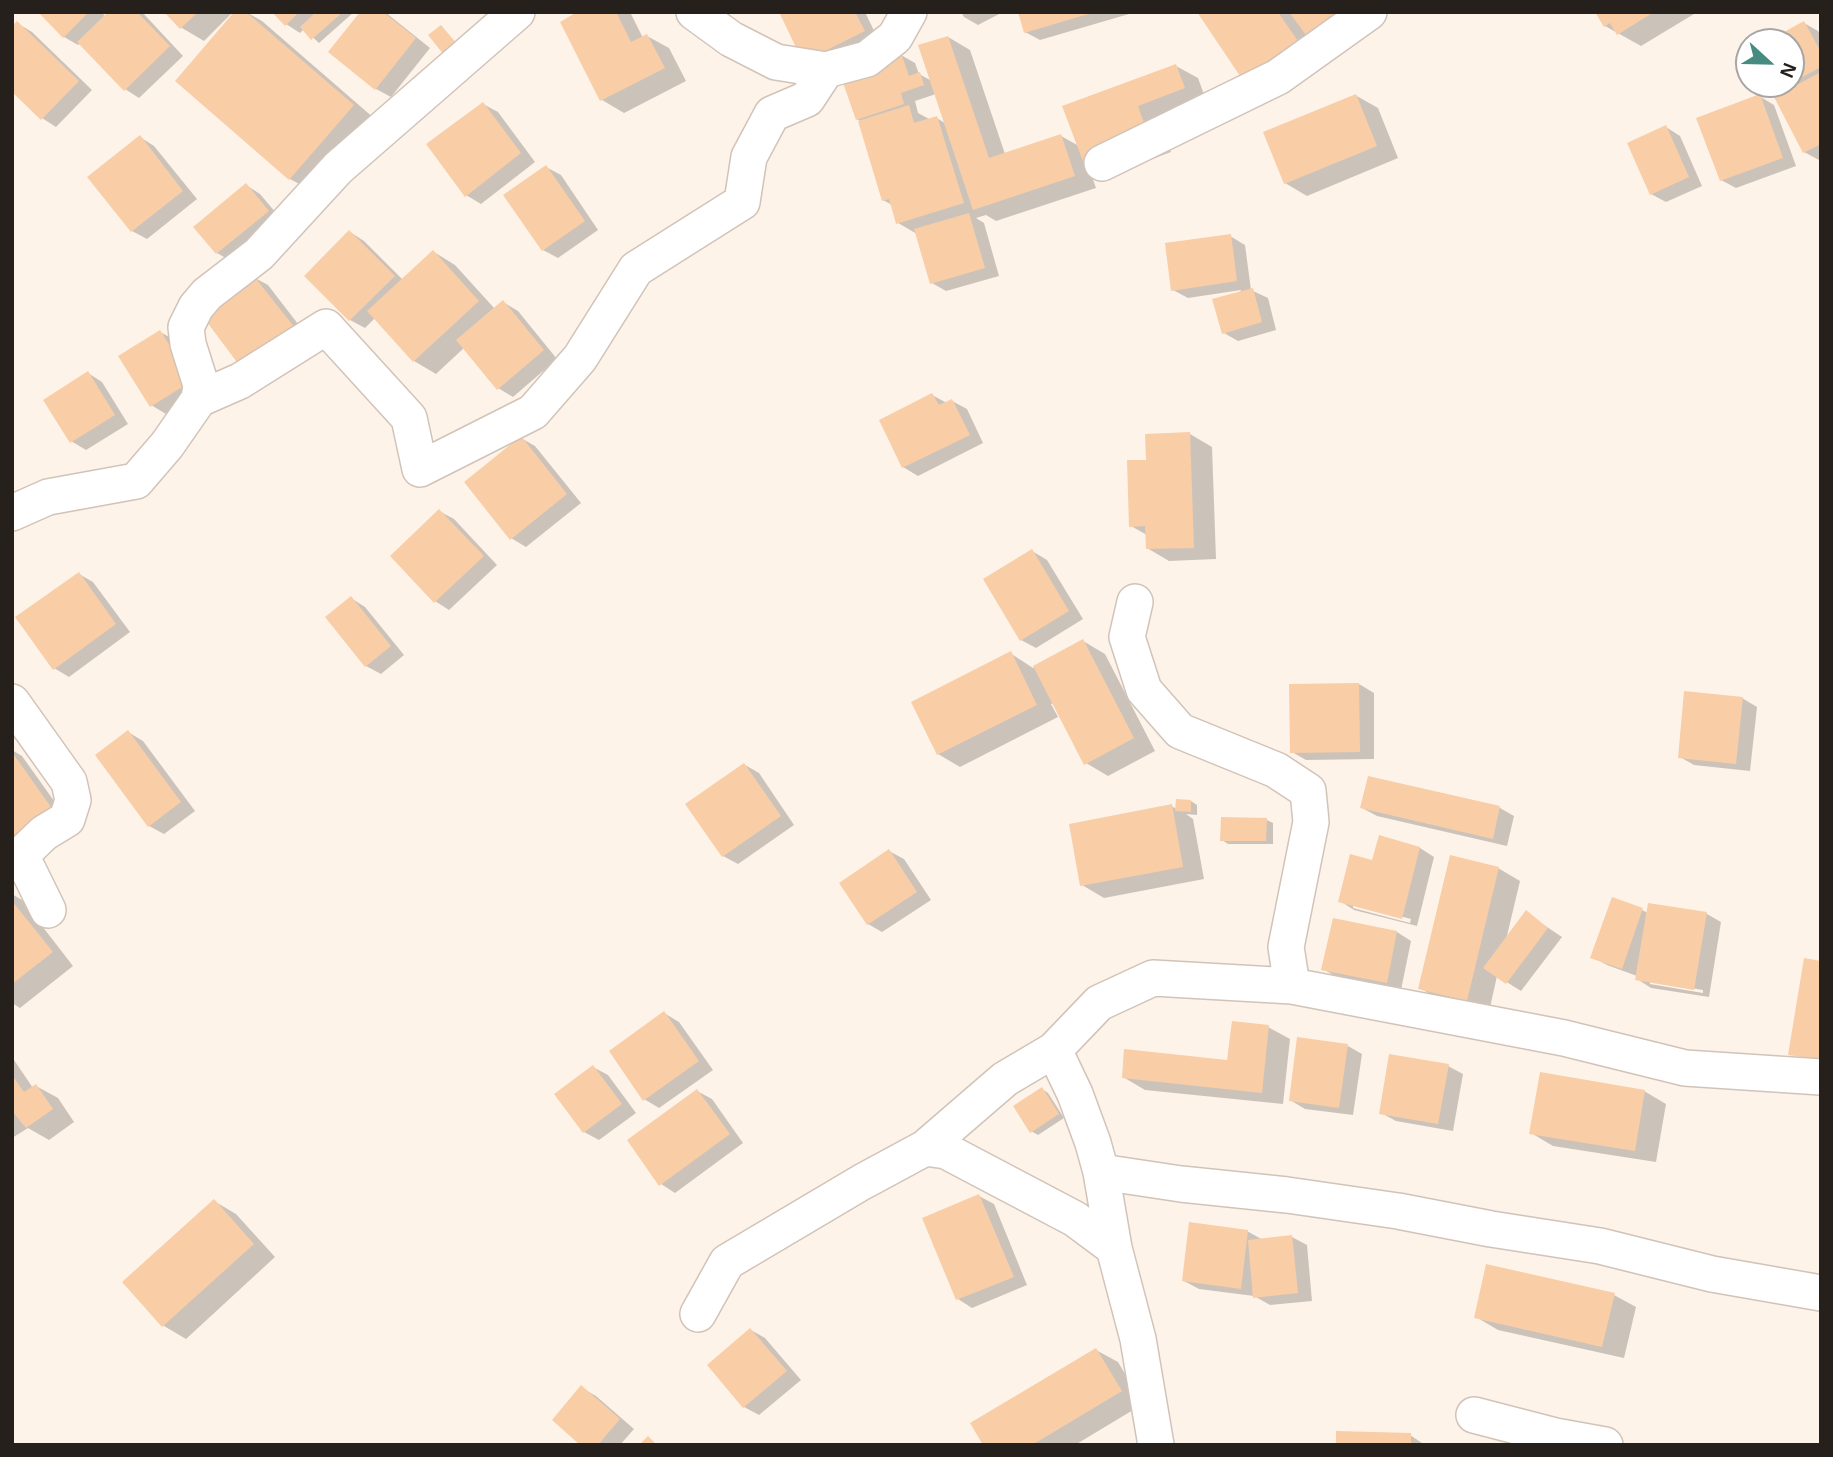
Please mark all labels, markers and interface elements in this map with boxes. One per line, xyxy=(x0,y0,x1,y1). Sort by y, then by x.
north arrow xyxy=(1735,28,1805,98)
text: N xyxy=(1776,60,1800,81)

